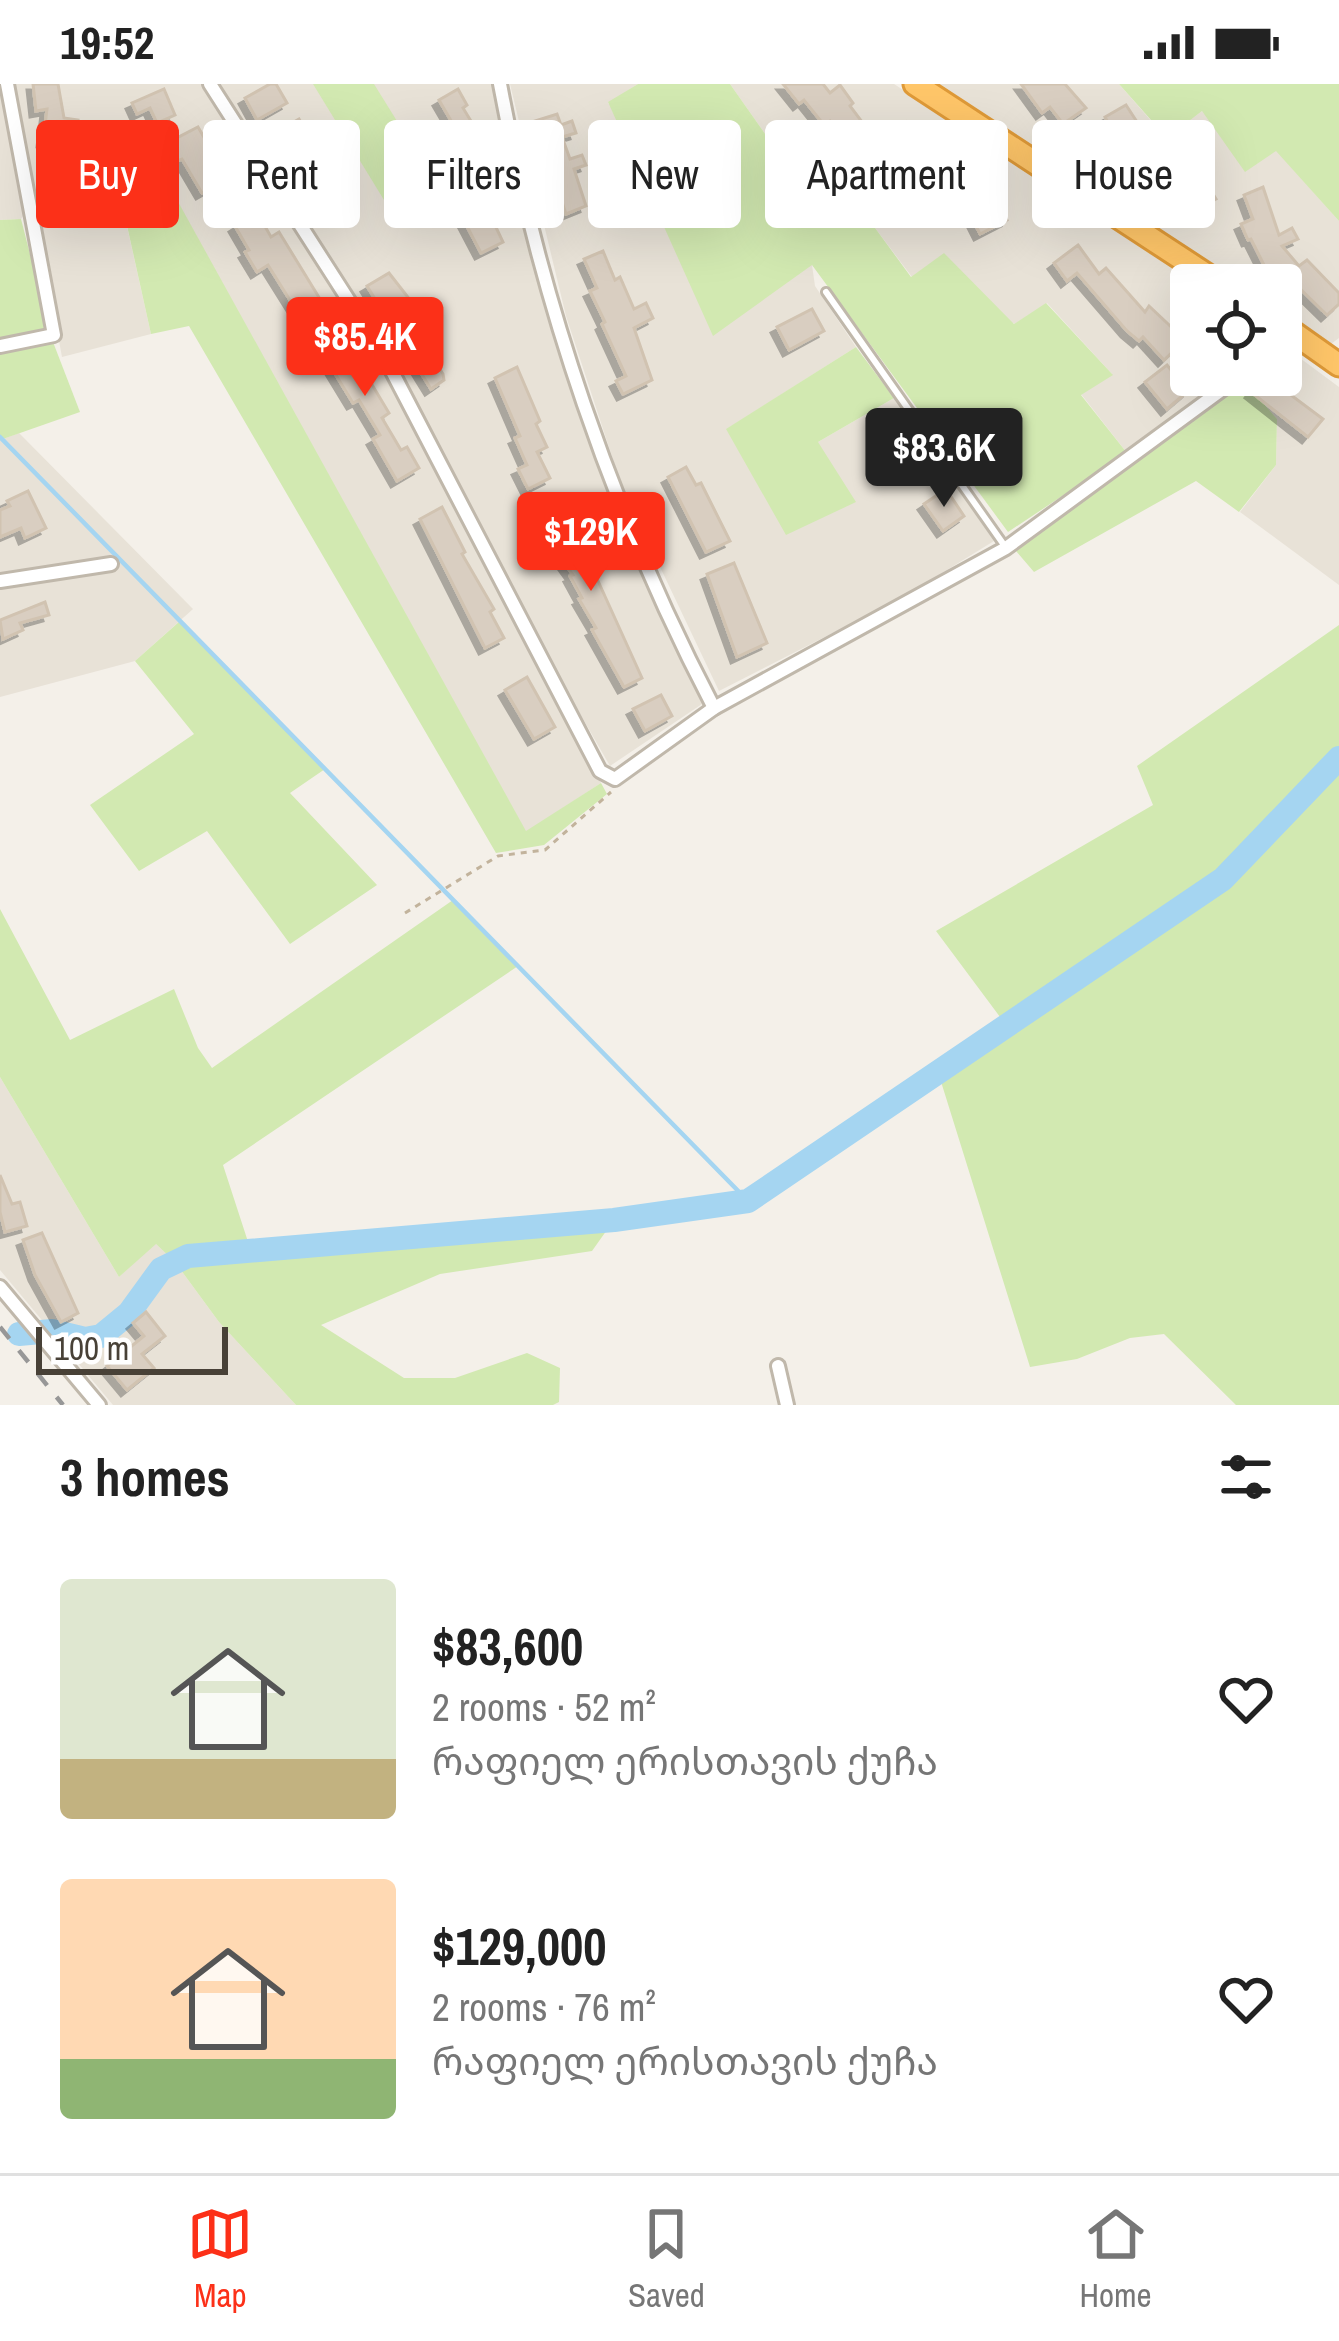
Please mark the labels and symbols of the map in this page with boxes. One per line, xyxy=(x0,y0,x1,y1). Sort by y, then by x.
pin: $85.4K xyxy=(267,297,463,399)
pin: $83.6K xyxy=(846,408,1042,510)
pin: $129K xyxy=(507,492,675,594)
scale bar xyxy=(36,1321,228,1374)

